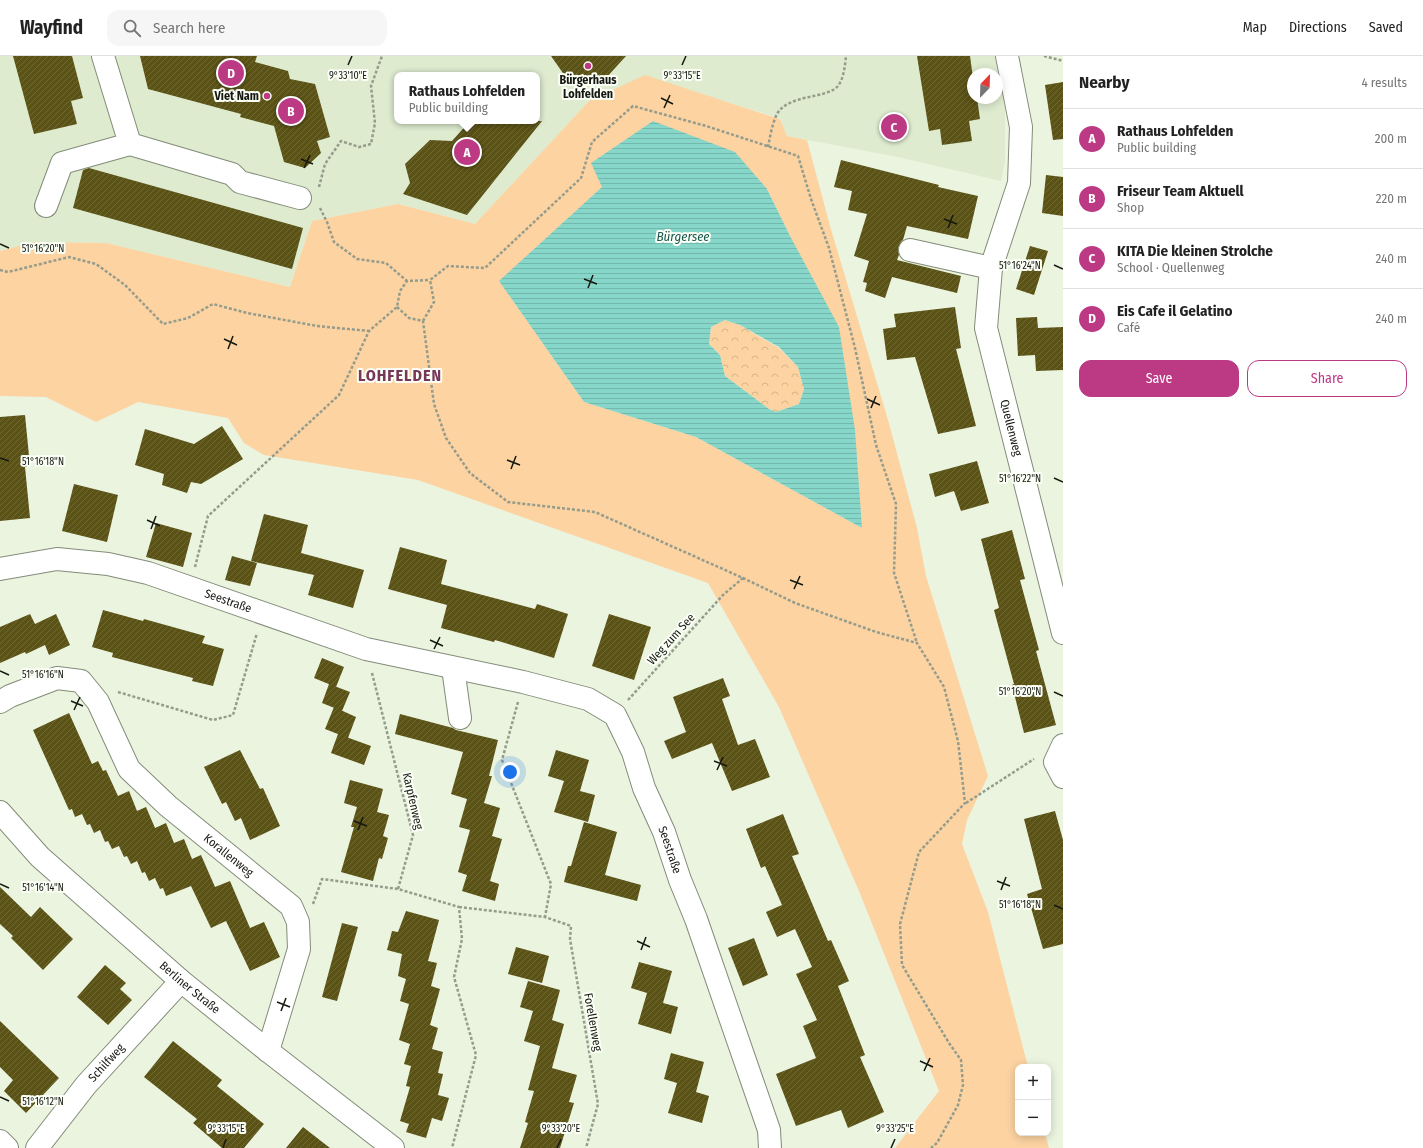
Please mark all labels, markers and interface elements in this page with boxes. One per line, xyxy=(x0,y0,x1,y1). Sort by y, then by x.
search box xyxy=(107,10,387,46)
text: Wayfind xyxy=(20,16,83,39)
icon: search xyxy=(121,17,143,39)
text: Search here xyxy=(153,19,225,37)
text: Map xyxy=(1243,19,1267,36)
text: Directions xyxy=(1289,19,1347,36)
text: Saved xyxy=(1369,19,1403,36)
pin: D xyxy=(218,58,244,88)
marker: Bürgerhaus Lohfelden xyxy=(583,61,593,71)
north arrow xyxy=(967,68,1003,104)
text: 9°33'10"E xyxy=(329,70,367,82)
text: 9°33'15"E xyxy=(663,70,701,82)
popup xyxy=(394,72,540,124)
text: Nearby xyxy=(1079,72,1130,93)
place label: Bürgerhaus Lohfelden xyxy=(559,73,617,101)
text: 4 results xyxy=(1361,75,1407,90)
text: Rathaus Lohfelden xyxy=(409,82,525,100)
place label: Viet Nam xyxy=(213,89,259,103)
marker: Viet Nam xyxy=(262,91,272,101)
pin: B xyxy=(278,96,304,126)
text: Public building xyxy=(409,100,488,115)
pin: C xyxy=(881,112,907,142)
text: Rathaus Lohfelden xyxy=(1117,122,1233,140)
text: A xyxy=(1088,131,1096,146)
text: 200 m xyxy=(1375,131,1407,146)
pin: A xyxy=(454,137,480,167)
text: Public building xyxy=(1117,140,1196,155)
text: Friseur Team Aktuell xyxy=(1117,182,1244,200)
text: B xyxy=(1088,191,1096,206)
text: 220 m xyxy=(1376,191,1407,206)
text: Shop xyxy=(1117,200,1144,215)
water label: Bürgersee xyxy=(656,229,710,244)
text: KITA Die kleinen Strolche xyxy=(1117,242,1273,260)
text: 51°16'20"N xyxy=(22,243,64,255)
text: C xyxy=(1089,251,1095,266)
text: 240 m xyxy=(1375,251,1407,266)
text: 51°16'24"N xyxy=(999,260,1041,272)
text: School · Quellenweg xyxy=(1117,260,1224,275)
text: Eis Cafe il Gelatino xyxy=(1117,302,1232,320)
text: D xyxy=(1088,311,1096,326)
text: 240 m xyxy=(1375,311,1407,326)
text: Café xyxy=(1117,320,1140,335)
button: Save xyxy=(1079,360,1239,397)
button: Share xyxy=(1247,360,1407,397)
district label: LOHFELDEN xyxy=(358,366,442,385)
street label: Quellenweg xyxy=(997,398,1025,458)
text: 51°16'18"N xyxy=(22,456,64,468)
text: 51°16'22"N xyxy=(999,473,1041,485)
street label: Seestraße xyxy=(203,586,254,616)
street label: Weg zum See xyxy=(644,610,698,667)
text: 51°16'16"N xyxy=(22,669,64,681)
text: 51°16'20"N xyxy=(999,686,1041,698)
your location xyxy=(500,762,520,782)
street label: Karpfenweg xyxy=(400,771,426,831)
street label: Seestraße xyxy=(655,824,684,875)
street label: Korallenweg xyxy=(201,831,257,880)
text: 51°16'14"N xyxy=(22,882,64,894)
text: 51°16'18"N xyxy=(999,899,1041,911)
street label: Berliner Straße xyxy=(157,959,223,1017)
street label: Forellenweg xyxy=(581,992,605,1053)
street label: Schilfweg xyxy=(85,1040,128,1085)
map controls xyxy=(1015,1064,1051,1136)
button: + xyxy=(1015,1064,1051,1100)
text: 51°16'12"N xyxy=(22,1096,64,1108)
button: − xyxy=(1015,1100,1051,1136)
text: 9°33'15"E xyxy=(207,1123,245,1135)
text: 9°33'20"E xyxy=(542,1123,581,1135)
text: 9°33'25"E xyxy=(876,1123,914,1135)

